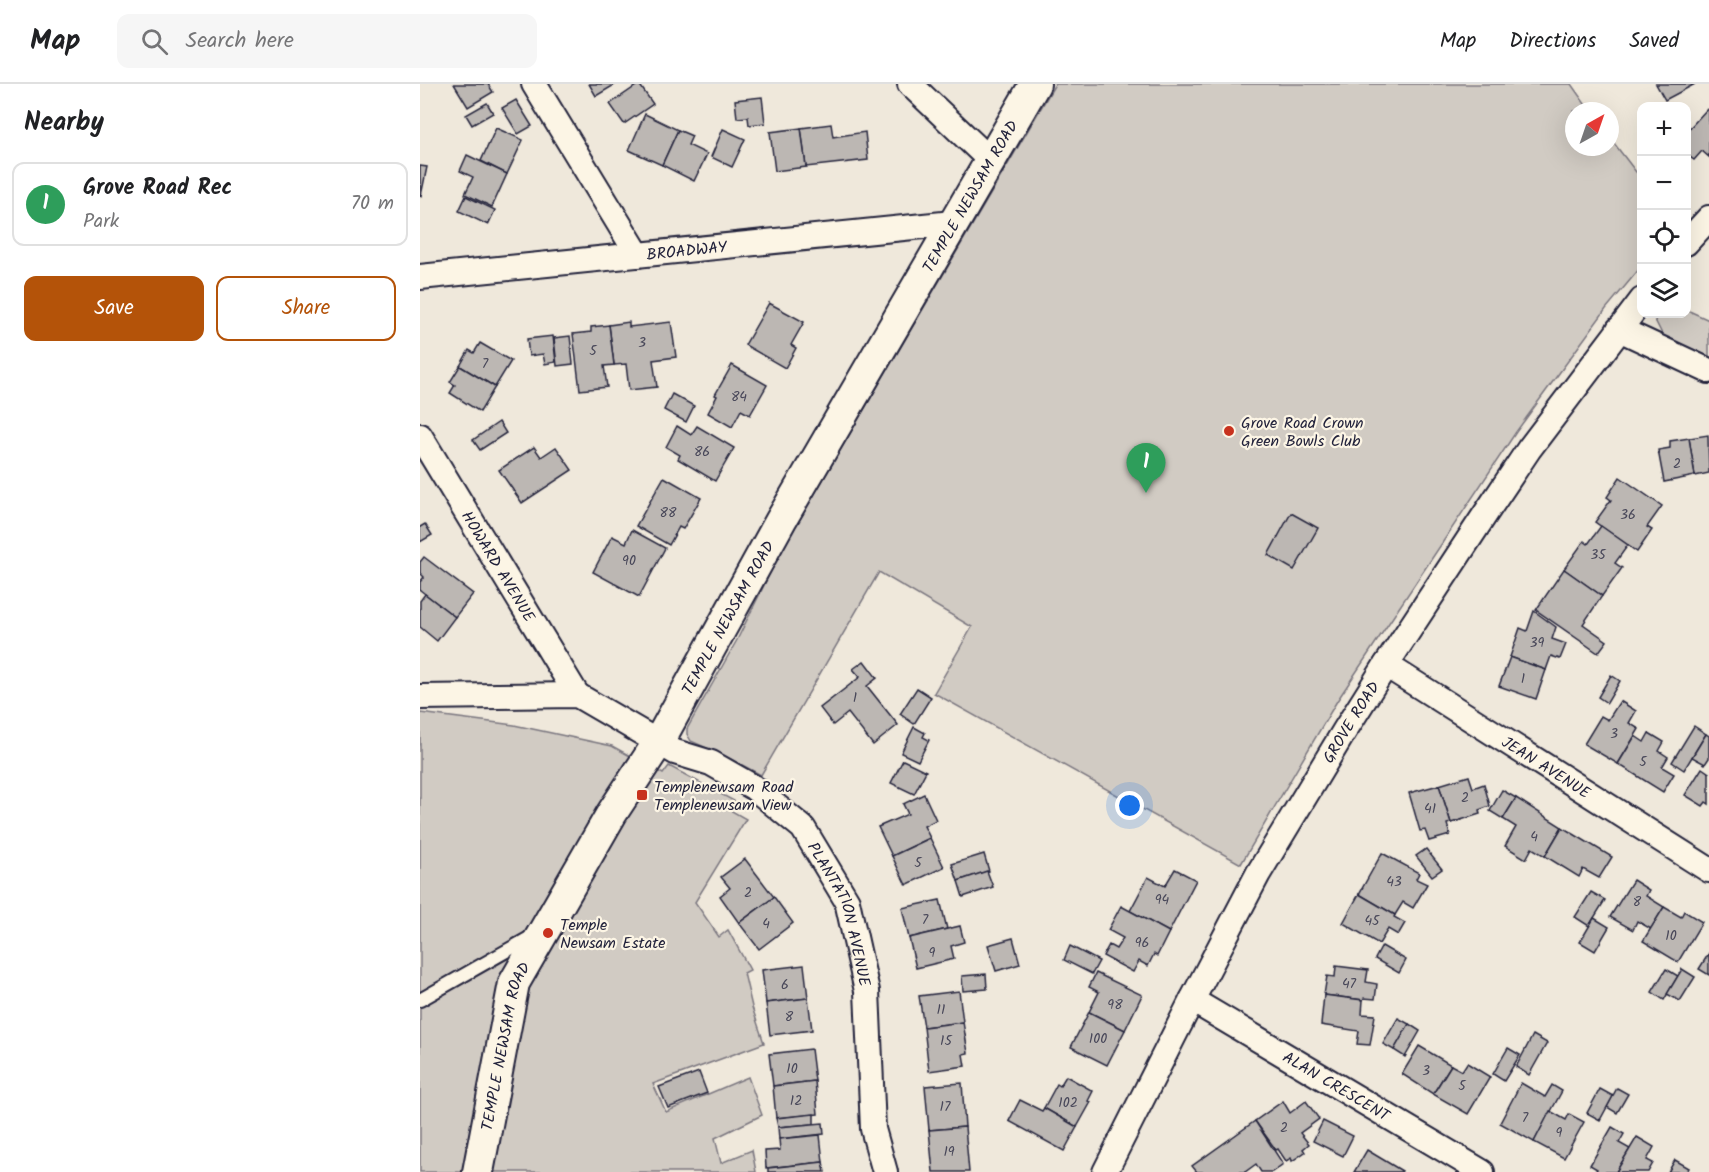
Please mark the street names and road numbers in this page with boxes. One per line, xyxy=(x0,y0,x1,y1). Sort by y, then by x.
street label: TEMPLE NEWSAM ROAD xyxy=(917,116,1025,278)
street label: BROADWAY xyxy=(645,235,729,268)
street label: HOWARD AVENUE xyxy=(454,506,541,628)
street label: TEMPLE NEWSAM ROAD xyxy=(676,536,781,700)
street label: GROVE ROAD xyxy=(1317,677,1387,768)
street label: JEAN AVENUE xyxy=(1496,730,1596,806)
street label: PLANTATION AVENUE xyxy=(800,838,877,989)
street label: TEMPLE NEWSAM ROAD xyxy=(475,957,538,1133)
street label: ALAN CRESCENT xyxy=(1277,1045,1395,1129)

